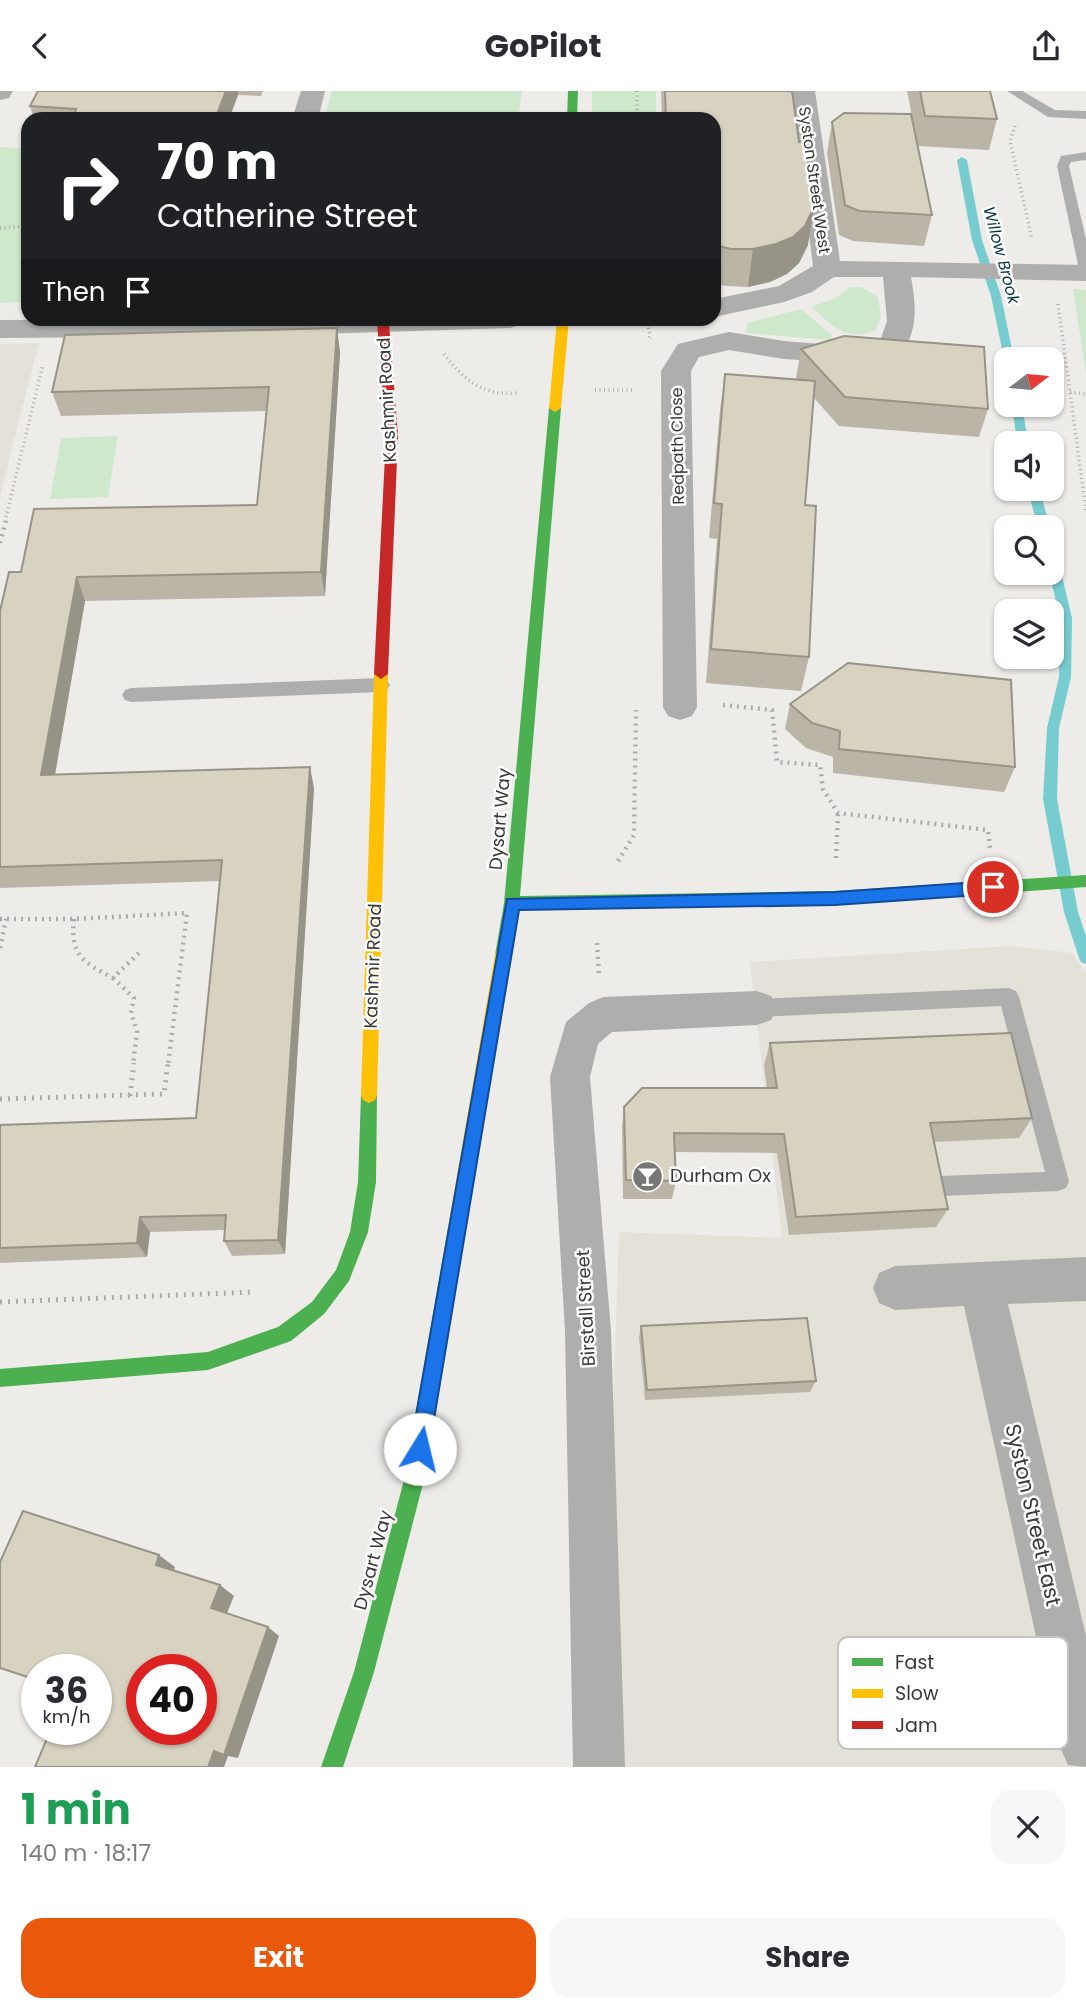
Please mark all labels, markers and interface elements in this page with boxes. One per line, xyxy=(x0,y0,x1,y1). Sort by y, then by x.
text: GoPilot xyxy=(485,23,602,68)
icon: back xyxy=(21,27,59,65)
icon: share xyxy=(1027,27,1065,65)
street label: Syston Street West xyxy=(793,105,836,255)
text: 70 m xyxy=(157,128,277,196)
icon: right xyxy=(42,140,133,231)
text: Catherine Street xyxy=(157,193,418,238)
water label: Willow Brook xyxy=(977,204,1026,307)
icon: arrive xyxy=(119,273,157,311)
text: Then xyxy=(42,274,105,310)
street label: Kashmir Road xyxy=(371,337,402,463)
north arrow xyxy=(994,347,1064,417)
map controls xyxy=(994,347,1064,669)
street label: Redpath Close xyxy=(665,387,690,505)
button: sound xyxy=(994,431,1064,501)
button: search xyxy=(994,515,1064,585)
button: layers xyxy=(994,599,1064,669)
street label: Dysart Way xyxy=(483,767,516,871)
pin xyxy=(963,857,1023,917)
icon: arrive xyxy=(974,868,1012,906)
street label: Kashmir Road xyxy=(358,903,387,1029)
bar icon: Durham Ox xyxy=(630,1159,664,1193)
place label: Durham Ox xyxy=(670,1163,771,1188)
street label: Birstall Street xyxy=(570,1249,601,1367)
position arrow xyxy=(383,1412,457,1486)
street label: Syston Street East xyxy=(998,1421,1069,1609)
street label: Dysart Way xyxy=(347,1507,398,1613)
legend xyxy=(838,1637,1068,1749)
text: Fast xyxy=(895,1649,934,1676)
speed limit sign: 40 xyxy=(126,1654,217,1745)
text: 36 xyxy=(45,1666,88,1715)
text: Slow xyxy=(895,1680,939,1707)
text: km/h xyxy=(43,1704,90,1729)
text: Jam xyxy=(895,1712,937,1739)
text: 1 min xyxy=(21,1780,131,1839)
button: close xyxy=(991,1790,1065,1864)
text: 140 m · 18:17 xyxy=(21,1837,151,1869)
button: Exit xyxy=(21,1918,536,1998)
button: Share xyxy=(550,1918,1065,1998)

